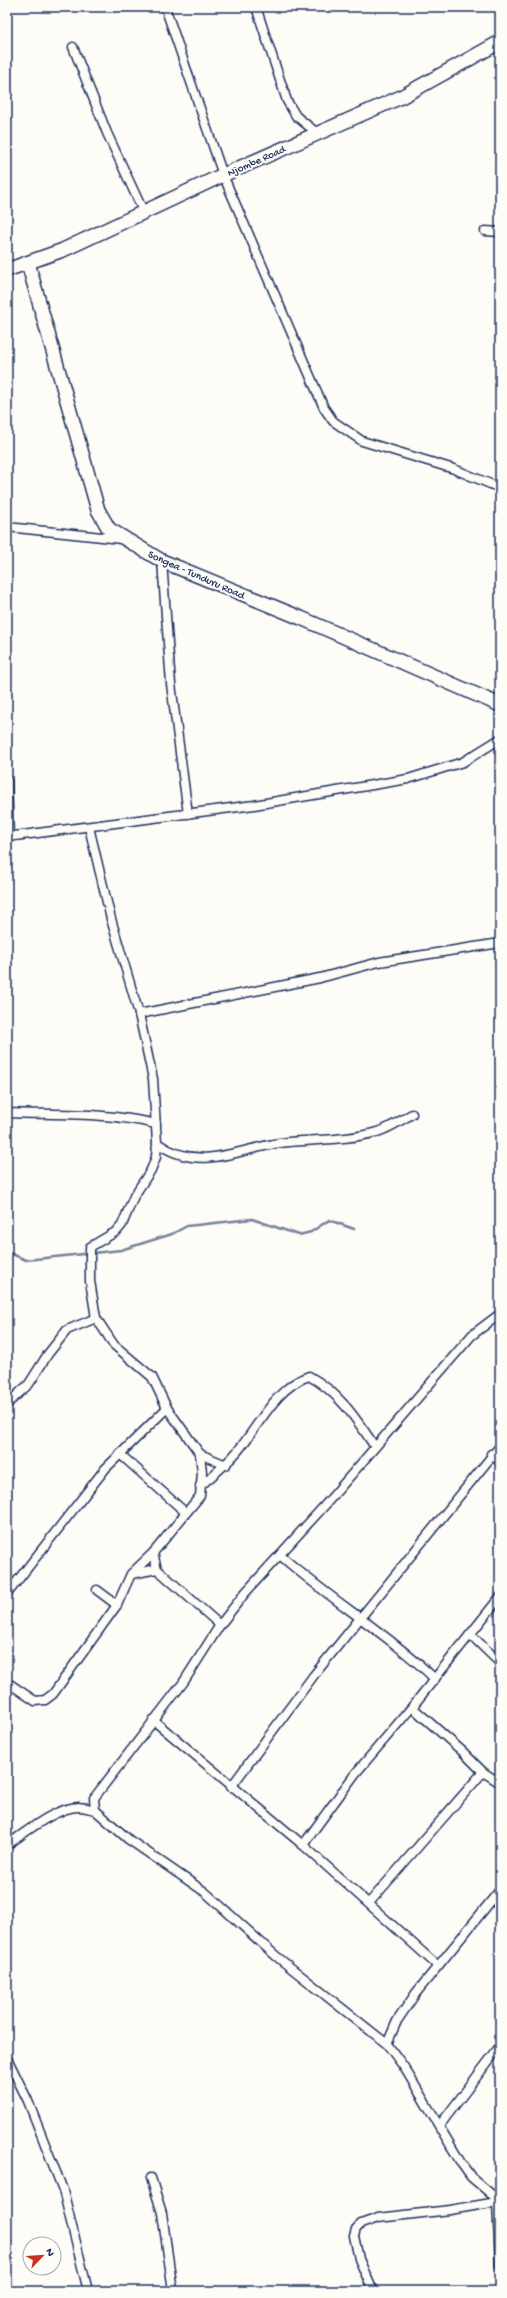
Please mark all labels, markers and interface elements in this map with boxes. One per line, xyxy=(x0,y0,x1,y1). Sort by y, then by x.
street label: Njombe Road xyxy=(226,143,289,180)
street label: Songea - Tunduru Road xyxy=(146,549,248,603)
north arrow xyxy=(22,2236,62,2276)
text: N xyxy=(42,2247,56,2258)

